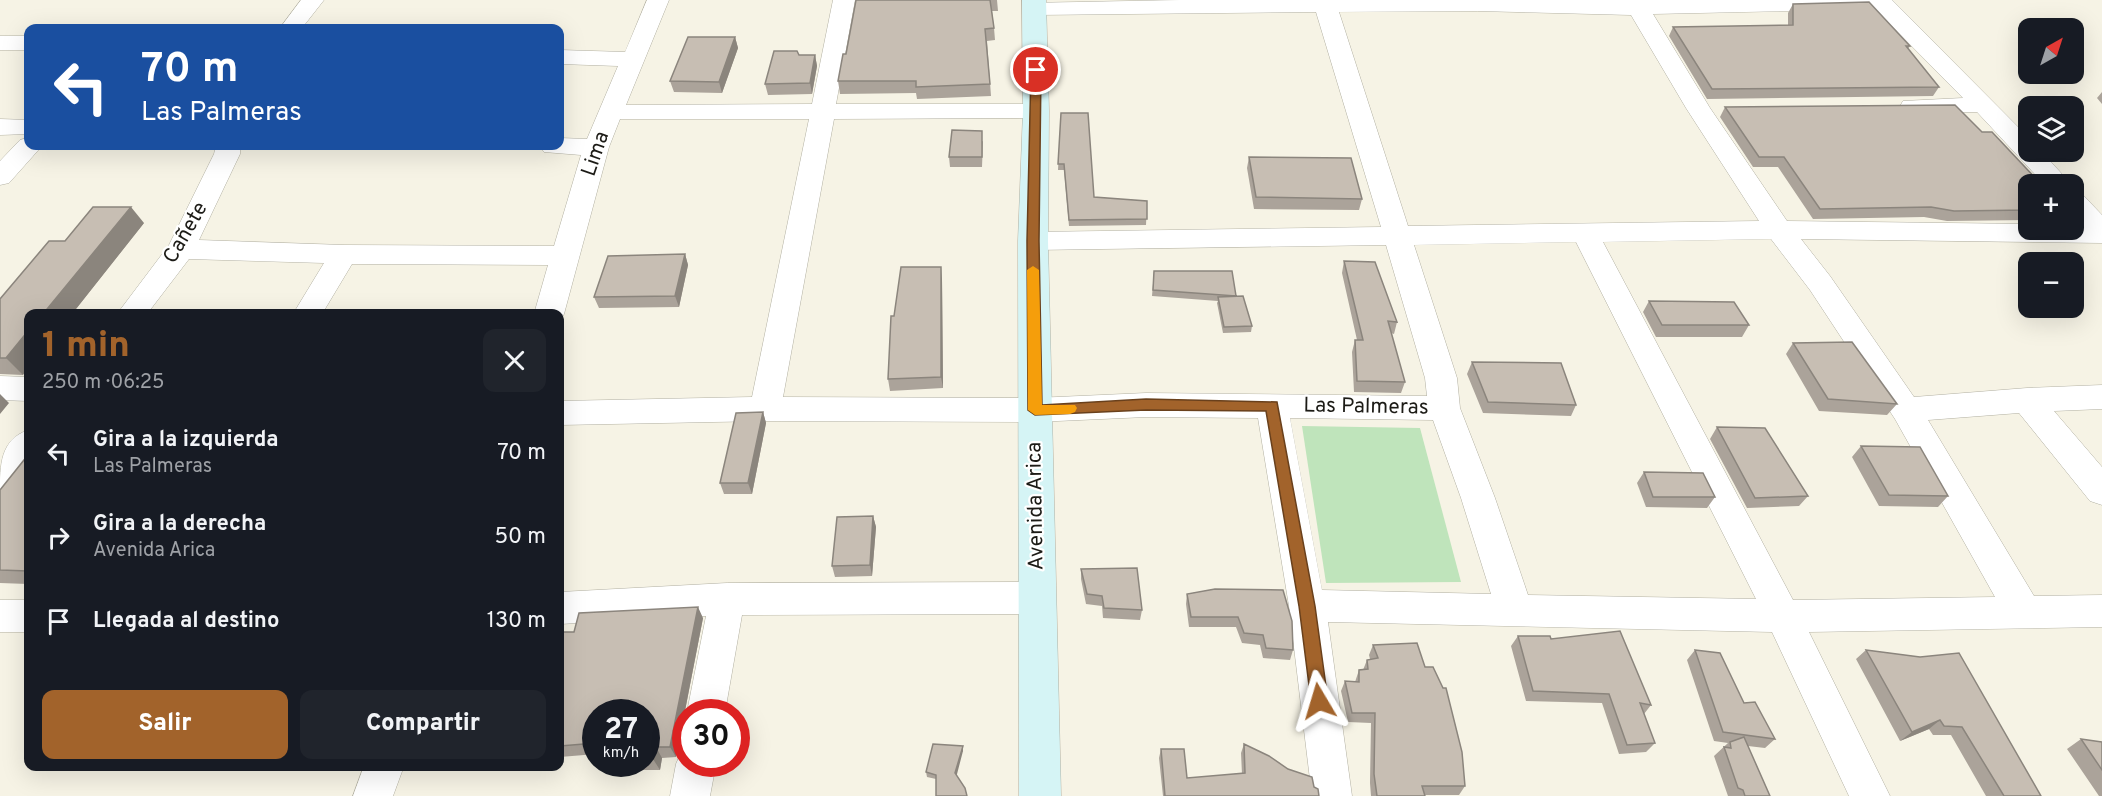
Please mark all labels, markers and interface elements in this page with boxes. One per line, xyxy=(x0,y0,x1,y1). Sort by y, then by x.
north arrow xyxy=(2018,18,2084,84)
map controls xyxy=(2018,18,2084,318)
text: 70 m xyxy=(141,44,239,97)
pin xyxy=(1010,44,1061,95)
icon: left xyxy=(42,48,120,126)
icon: arrive xyxy=(1019,53,1052,86)
text: Las Palmeras xyxy=(141,96,302,130)
button: layers xyxy=(2018,96,2084,162)
street label: Lima xyxy=(576,128,616,180)
button: + xyxy=(2018,174,2084,240)
street label: Cañete xyxy=(158,197,214,269)
button: − xyxy=(2018,252,2084,318)
text: 1 min xyxy=(42,324,130,370)
button: close xyxy=(483,329,546,392)
text: 250 m · 06:25 xyxy=(42,370,164,396)
street label: Las Palmeras xyxy=(1303,392,1429,422)
text: Gira a la izquierda xyxy=(93,427,279,454)
icon: left xyxy=(42,437,75,470)
text: 70 m xyxy=(497,440,546,467)
street label: Avenida Arica xyxy=(1021,442,1051,570)
text: Las Palmeras xyxy=(93,454,212,480)
text: Gira a la derecha xyxy=(93,511,266,538)
icon: right xyxy=(42,521,75,554)
text: 50 m xyxy=(494,524,546,551)
text: Avenida Arica xyxy=(93,538,215,564)
icon: arrive xyxy=(42,605,75,638)
text: Llegada al destino xyxy=(93,608,279,635)
text: 130 m xyxy=(487,608,546,635)
position arrow xyxy=(1287,669,1351,733)
button: Salir xyxy=(42,690,288,759)
button: Compartir xyxy=(300,690,546,759)
speed limit sign: 30 xyxy=(672,699,750,777)
text: 27 xyxy=(604,712,638,749)
text: km/h xyxy=(603,744,639,763)

